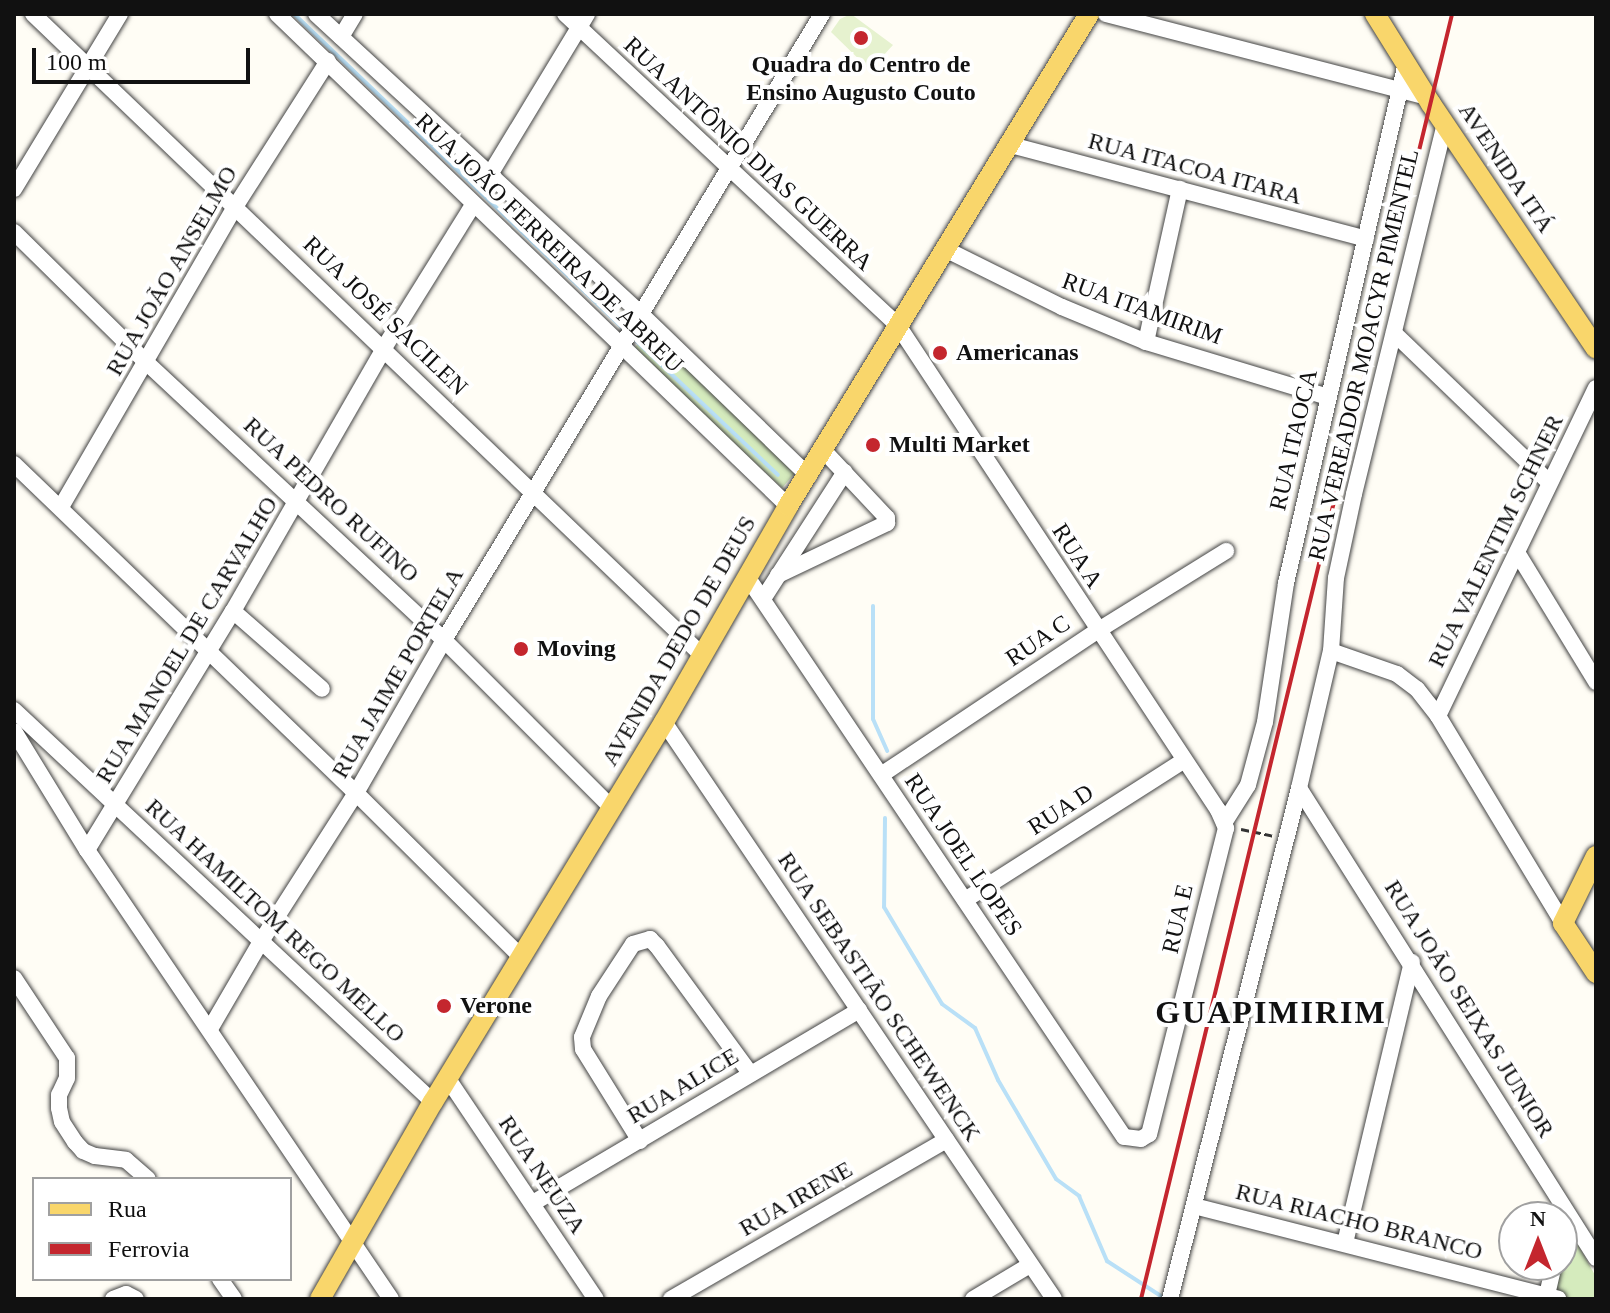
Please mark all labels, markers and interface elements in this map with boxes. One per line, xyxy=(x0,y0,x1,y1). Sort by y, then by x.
marker: Quadra do Centro de Ensino Augusto Couto xyxy=(852,29,870,47)
street label: RUA ANTÔNIO DIAS GUERRA xyxy=(617,30,879,278)
scale bar xyxy=(36,32,254,82)
text: 100 m xyxy=(46,49,107,75)
place label: Quadra do Centro de Ensino Augusto Couto xyxy=(746,51,976,107)
street label: AVENIDA ITÁ xyxy=(1452,97,1560,239)
street label: RUA JOÃO FERREIRA DE ABREU xyxy=(408,106,690,380)
street label: RUA ITACOA ITARA xyxy=(1084,126,1306,212)
street label: RUA VEREADOR MOACYR PIMENTEL xyxy=(1302,146,1426,564)
street label: RUA JOÃO ANSELMO xyxy=(100,160,244,382)
street label: RUA JOSÉ SACILEN xyxy=(296,230,474,402)
street label: RUA ITAMIRIM xyxy=(1057,266,1227,352)
place label: Americanas xyxy=(956,339,1079,367)
marker: Americanas xyxy=(931,344,949,362)
street label: RUA ITAOCA xyxy=(1264,366,1324,514)
street label: RUA VALENTIM SCHNER xyxy=(1422,409,1570,673)
street label: RUA PEDRO RUFINO xyxy=(237,411,425,589)
place label: Multi Market xyxy=(889,431,1030,459)
marker: Multi Market xyxy=(864,436,882,454)
street label: RUA MANOEL DE CARVALHO xyxy=(89,490,285,790)
street label: AVENIDA DEDO DE DEUS xyxy=(595,510,763,772)
street label: RUA A xyxy=(1045,517,1109,595)
street label: RUA JAIME PORTELA xyxy=(326,562,470,784)
street label: RUA C xyxy=(1000,609,1076,673)
place label: Moving xyxy=(537,635,616,663)
marker: Moving xyxy=(512,640,530,658)
street label: RUA JOEL LOPES xyxy=(897,767,1029,943)
street label: RUA D xyxy=(1022,778,1100,842)
street label: RUA HAMILTOM REGO MELLO xyxy=(139,792,411,1050)
street label: RUA SEBASTIÃO SCHEWENCK xyxy=(771,846,987,1148)
street label: RUA JOÃO SEIXAS JUNIOR xyxy=(1377,874,1561,1144)
street label: RUA E xyxy=(1156,881,1200,957)
place label: Verone xyxy=(460,992,532,1020)
district label: GUAPIMIRIM xyxy=(1155,993,1387,1031)
marker: Verone xyxy=(435,997,453,1015)
street label: RUA ALICE xyxy=(621,1041,745,1131)
street label: RUA NEUZA xyxy=(491,1110,593,1240)
street label: RUA IRENE xyxy=(734,1155,858,1243)
legend xyxy=(32,1177,292,1281)
street label: RUA RIACHO BRANCO xyxy=(1232,1177,1486,1267)
text: Rua xyxy=(108,1196,147,1222)
north arrow xyxy=(1498,1201,1578,1281)
text: N xyxy=(1530,1206,1546,1231)
text: Ferrovia xyxy=(108,1236,189,1262)

